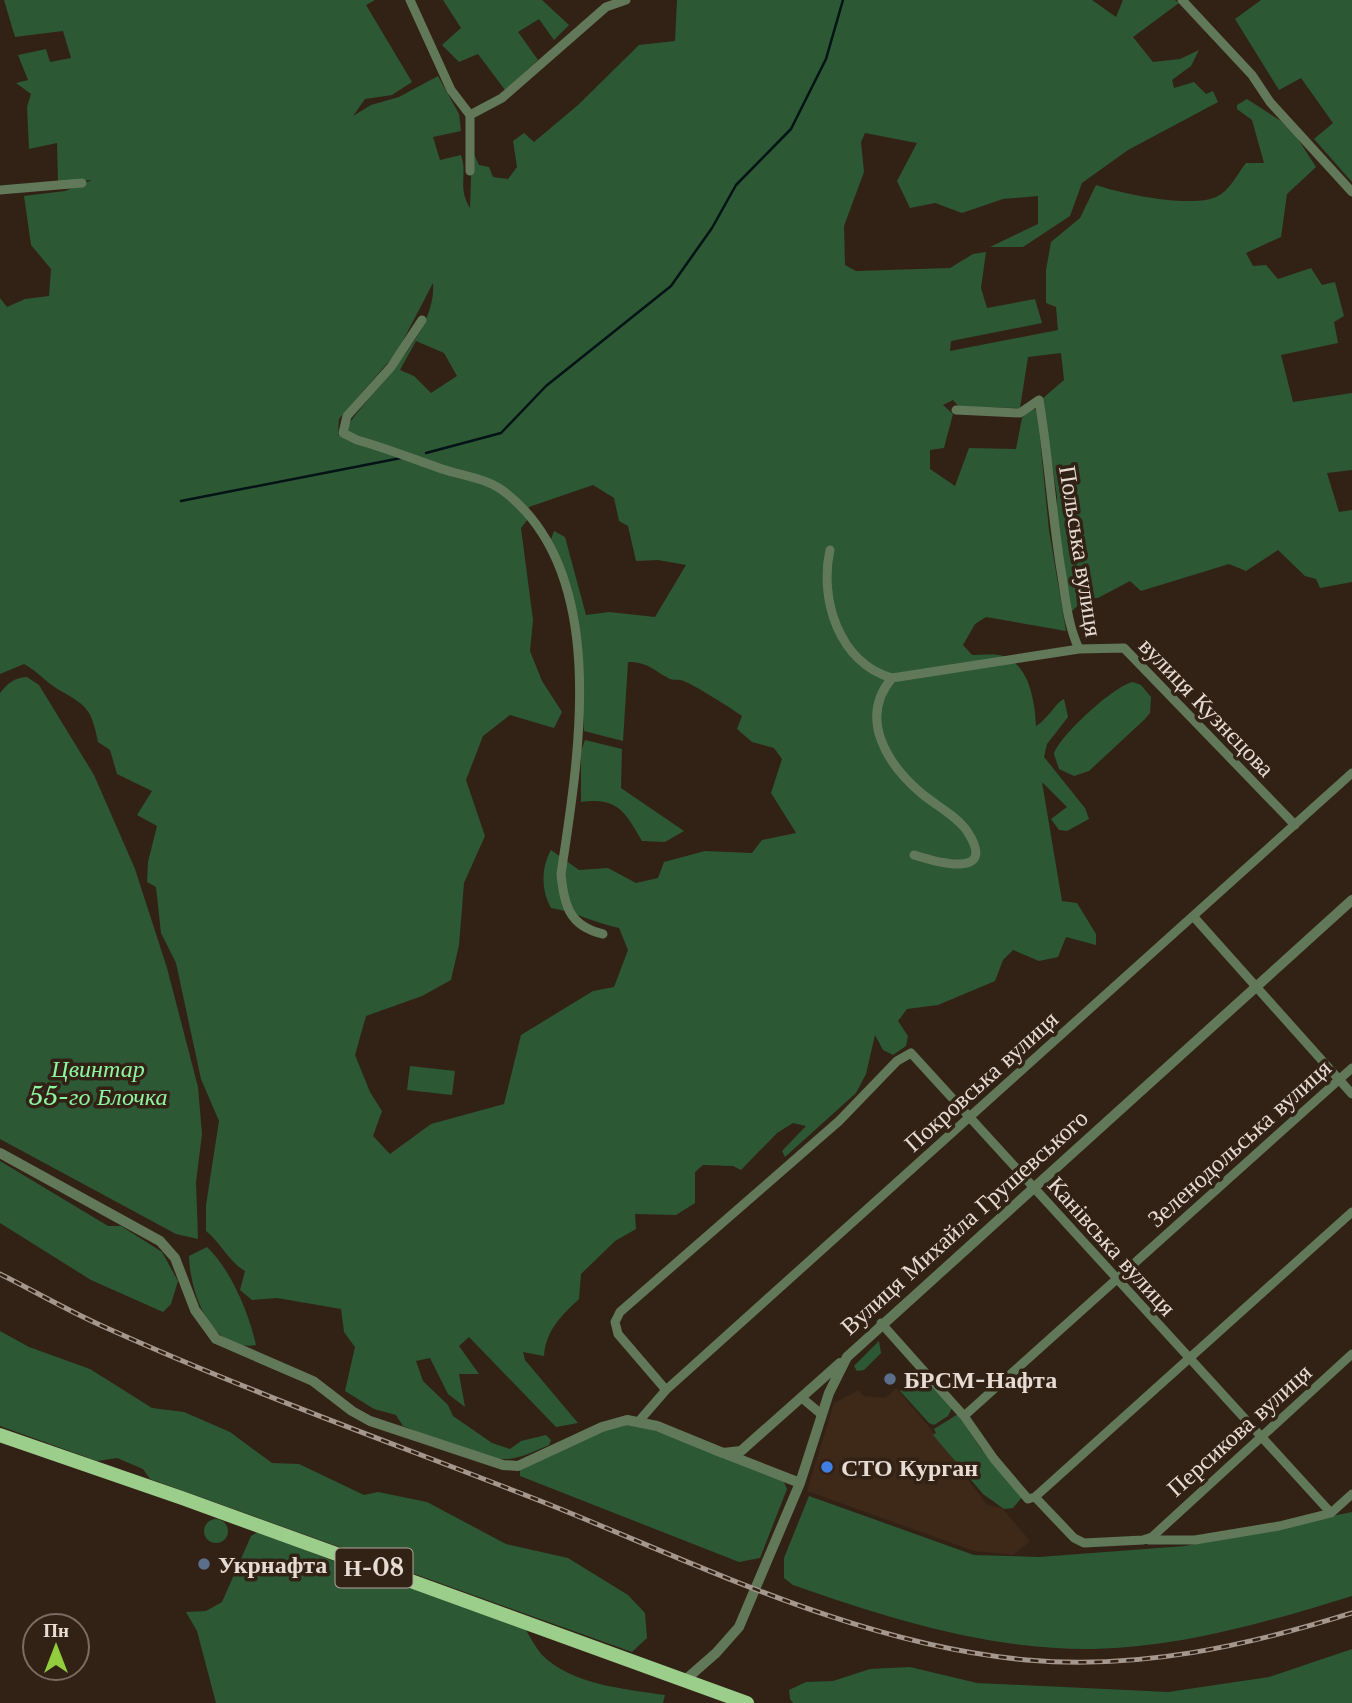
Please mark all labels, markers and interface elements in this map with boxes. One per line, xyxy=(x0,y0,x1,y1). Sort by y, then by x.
street label: Польська вулиця xyxy=(1053,464,1109,638)
street label: вулиця Кузнєцова xyxy=(1133,631,1281,783)
street label: Покровська вулиця xyxy=(898,1004,1064,1158)
street label: Зеленодольська вулиця xyxy=(1141,1053,1337,1233)
park label: Цвинтар 55-го Блочка xyxy=(29,1054,167,1111)
street label: Вулиця Михайла Грушевського xyxy=(834,1103,1094,1341)
street label: Канівська вулиця xyxy=(1042,1170,1182,1322)
street label: Персикова вулиця xyxy=(1161,1357,1317,1503)
place label: БРСМ-Нафта xyxy=(904,1365,1057,1394)
marker: БРСМ-Нафта xyxy=(882,1371,898,1387)
place label: СТО Курган xyxy=(841,1453,978,1482)
marker: СТО Курган xyxy=(819,1459,835,1475)
road number: Н-08 xyxy=(336,1548,412,1588)
place label: Укрнафта xyxy=(218,1550,327,1579)
marker: Укрнафта xyxy=(196,1556,212,1572)
north arrow xyxy=(21,1612,91,1682)
text: Пн xyxy=(43,1619,69,1642)

